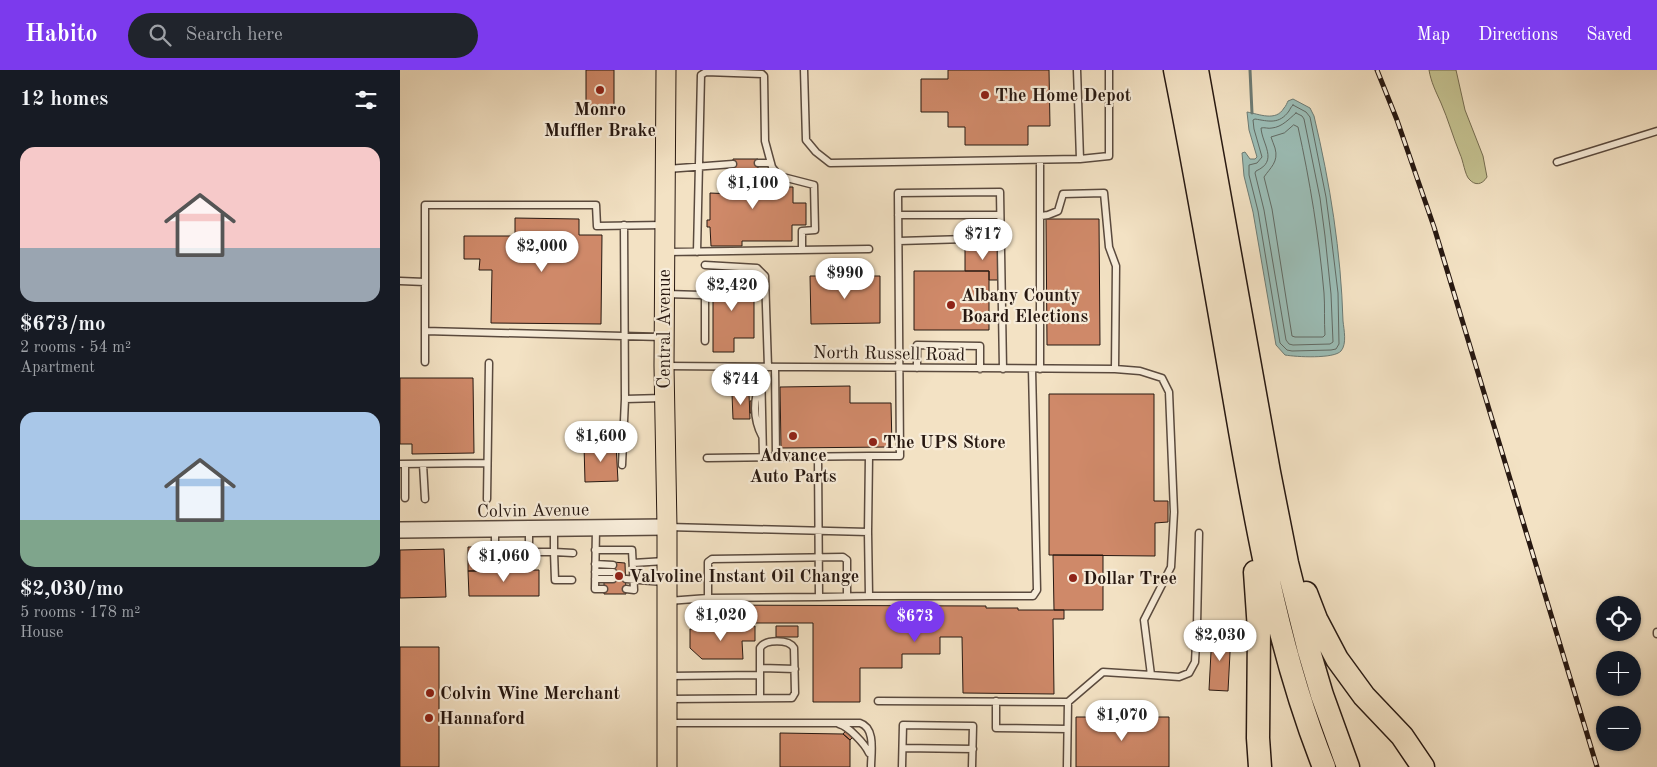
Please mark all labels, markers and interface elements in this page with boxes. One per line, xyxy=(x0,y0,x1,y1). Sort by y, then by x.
search box xyxy=(128,13,478,58)
icon: search xyxy=(146,21,174,49)
text: Habito xyxy=(25,23,98,47)
text: Search here xyxy=(186,26,283,45)
text: Map xyxy=(1417,26,1450,44)
text: Directions xyxy=(1478,26,1558,44)
text: Saved xyxy=(1586,26,1632,44)
marker: Monro Muffler Brake xyxy=(594,84,606,96)
icon: filters xyxy=(352,86,380,114)
place label: The Home Depot xyxy=(995,87,1132,105)
text: 12 homes xyxy=(20,89,108,110)
marker: The Home Depot xyxy=(979,89,991,101)
place label: Monro Muffler Brake xyxy=(544,101,656,140)
pin: $1,100 xyxy=(712,168,794,210)
text: $1,100 xyxy=(728,176,778,192)
icon: home xyxy=(155,180,245,270)
pin: $717 xyxy=(953,218,1013,261)
text: $717 xyxy=(964,227,1002,243)
pin: $2,000 xyxy=(501,230,583,273)
text: $2,000 xyxy=(517,239,567,255)
pin: $990 xyxy=(815,258,875,300)
text: $990 xyxy=(826,266,864,282)
street label: Central Avenue xyxy=(656,269,674,389)
pin: $2,420 xyxy=(691,270,773,312)
text: $2,420 xyxy=(707,278,757,294)
place label: Albany County Board Elections xyxy=(961,287,1088,326)
marker: Albany County Board Elections xyxy=(945,299,957,311)
text: $673/mo xyxy=(20,314,106,335)
text: 2 rooms · 54 m² xyxy=(20,340,131,356)
street label: North Russell Road xyxy=(813,344,965,364)
text: Apartment xyxy=(20,360,95,376)
pin: $744 xyxy=(711,364,771,406)
text: $744 xyxy=(722,372,760,388)
pin: $1,600 xyxy=(560,420,642,463)
text: $1,600 xyxy=(576,429,626,445)
marker: Advance Auto Parts xyxy=(787,430,799,442)
place label: The UPS Store xyxy=(883,434,1006,452)
marker: The UPS Store xyxy=(867,436,879,448)
icon: home xyxy=(155,445,245,535)
place label: Advance Auto Parts xyxy=(749,447,837,486)
street label: Colvin Avenue xyxy=(477,501,589,521)
pin: $1,060 xyxy=(463,540,545,583)
text: $1,060 xyxy=(479,549,529,565)
place label: Valvoline Instant Oil Change xyxy=(629,568,859,586)
marker: Valvoline Instant Oil Change xyxy=(613,570,625,582)
place label: Dollar Tree xyxy=(1083,570,1177,588)
marker: Dollar Tree xyxy=(1067,572,1079,584)
text: $2,030/mo xyxy=(20,579,124,600)
map controls xyxy=(1596,596,1641,751)
button: locate xyxy=(1596,596,1641,641)
pin: $1,020 xyxy=(680,600,762,642)
pin: $673 xyxy=(885,600,945,643)
text: 5 rooms · 178 m² xyxy=(20,605,140,621)
text: $1,020 xyxy=(696,608,746,624)
text: $673 xyxy=(896,609,934,625)
pin: $2,030 xyxy=(1179,620,1261,662)
text: House xyxy=(20,625,63,641)
text: $2,030 xyxy=(1195,628,1245,644)
button: + xyxy=(1596,651,1641,696)
place label: Colvin Wine Merchant xyxy=(440,685,620,703)
marker: Colvin Wine Merchant xyxy=(424,687,436,699)
pin: $1,070 xyxy=(1081,700,1163,742)
button: − xyxy=(1596,706,1641,751)
text: $1,070 xyxy=(1097,708,1147,724)
place label: Hannaford xyxy=(439,710,525,728)
marker: Hannaford xyxy=(423,712,435,724)

